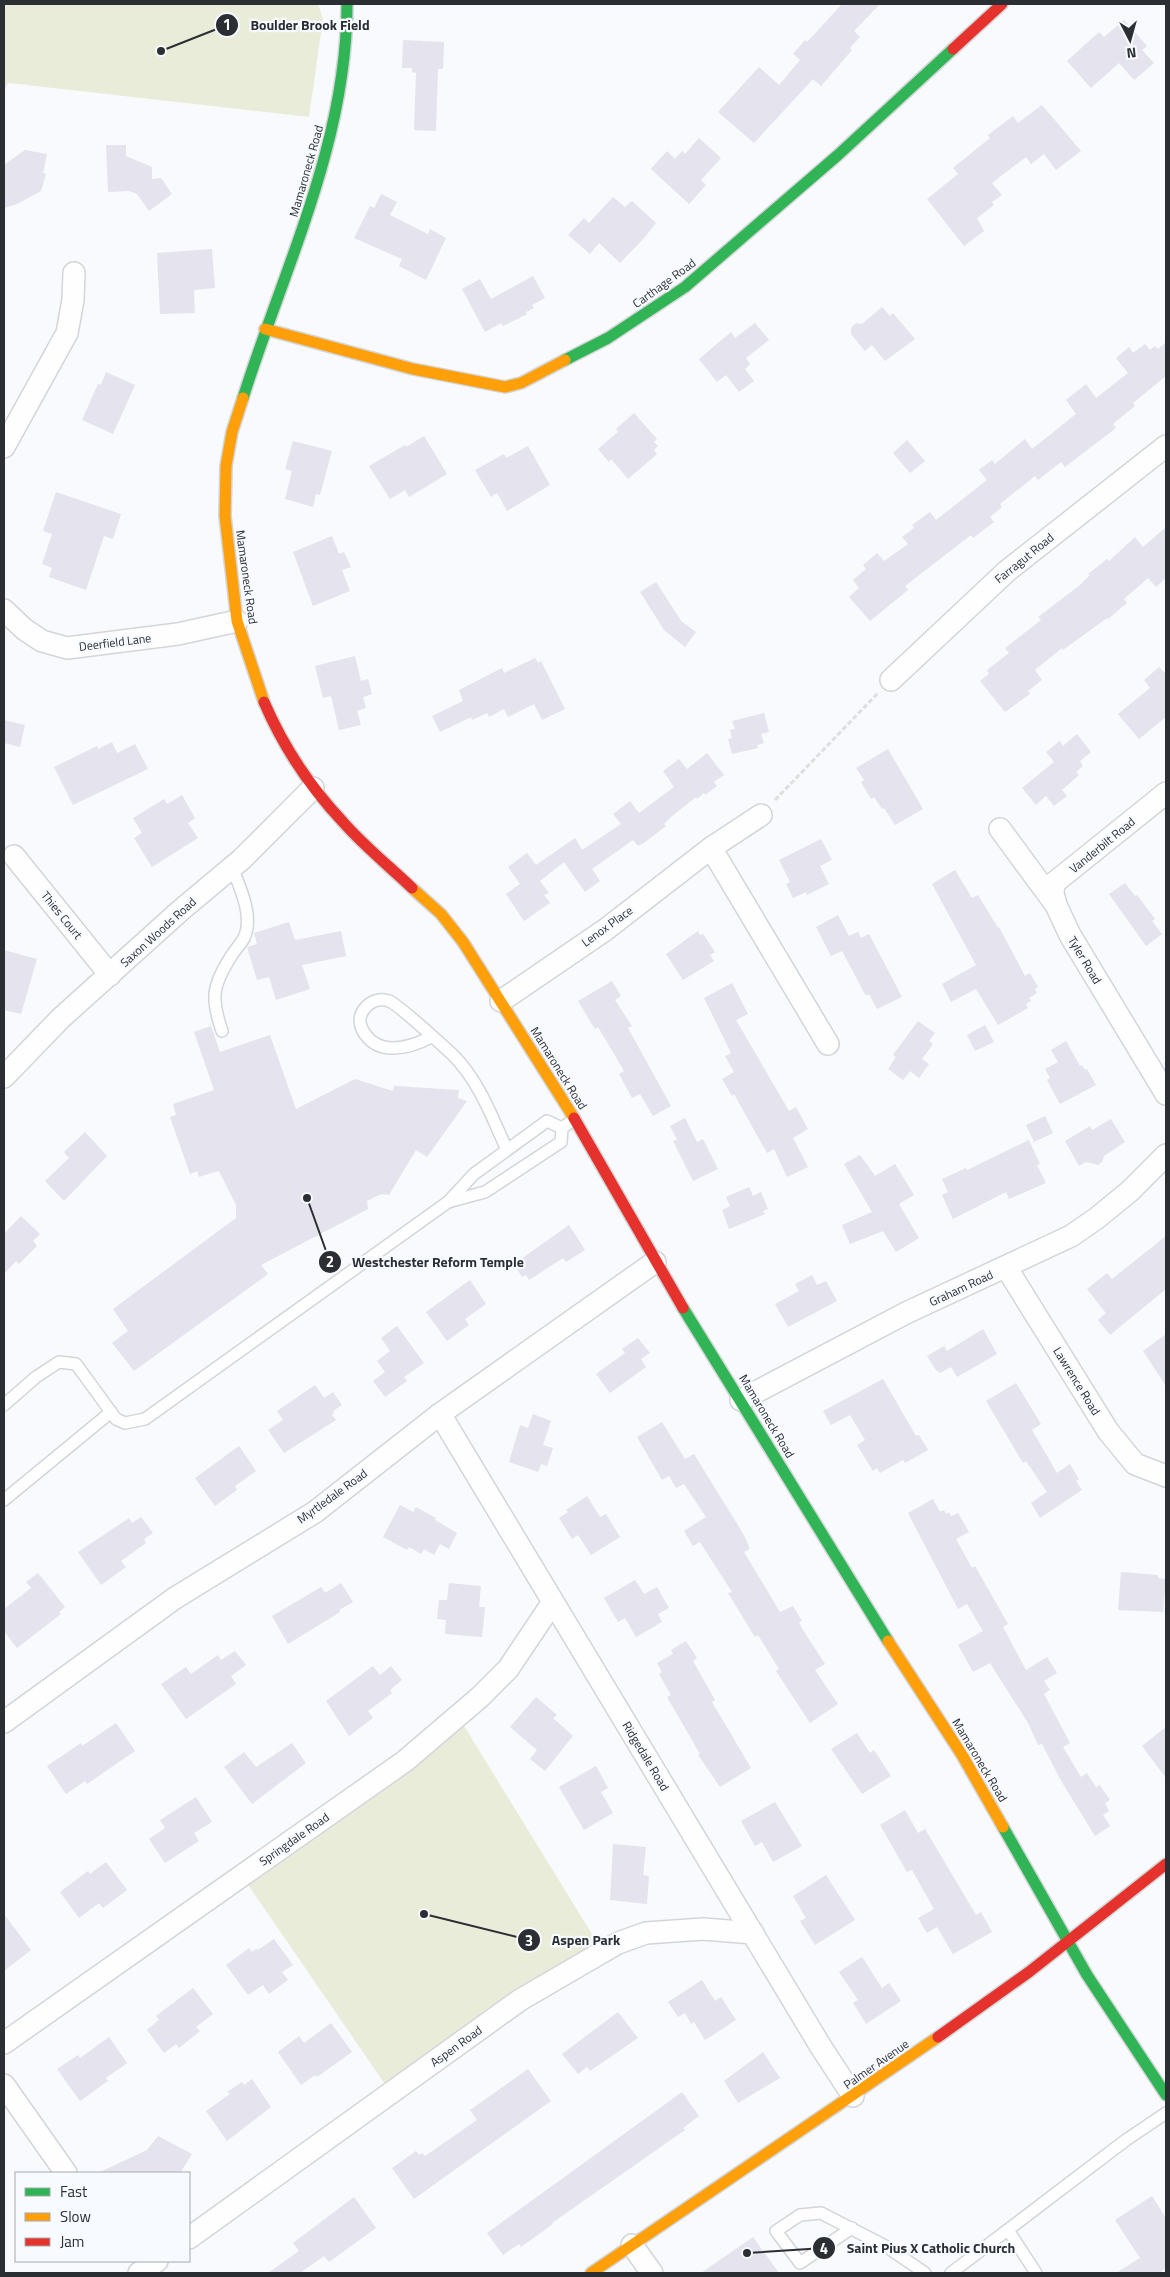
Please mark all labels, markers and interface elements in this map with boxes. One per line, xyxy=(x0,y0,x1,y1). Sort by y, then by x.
callout: Boulder Brook Field xyxy=(215,11,379,40)
text: 1 xyxy=(223,13,231,36)
text: Boulder Brook Field xyxy=(250,14,370,35)
north arrow xyxy=(1105,15,1155,65)
text: N xyxy=(1125,42,1137,64)
street label: Mamaroneck Road xyxy=(284,123,328,219)
street label: Carthage Road xyxy=(628,254,700,312)
street label: Farragut Road xyxy=(990,528,1058,588)
street label: Mamaroneck Road xyxy=(231,529,263,625)
street label: Deerfield Lane xyxy=(78,628,152,656)
street label: Vanderbilt Road xyxy=(1065,812,1139,878)
street label: Thies Court xyxy=(37,887,88,944)
street label: Saxon Woods Road xyxy=(116,893,200,971)
street label: Lenox Place xyxy=(577,901,637,951)
street label: Tyler Road xyxy=(1063,932,1107,988)
street label: Mamaroneck Road xyxy=(526,1023,592,1113)
callout: Westchester Reform Temple xyxy=(317,1247,534,1276)
text: 2 xyxy=(326,1250,334,1273)
text: Westchester Reform Temple xyxy=(352,1251,524,1272)
street label: Graham Road xyxy=(926,1265,996,1311)
street label: Lawrence Road xyxy=(1048,1343,1106,1419)
street label: Mamaroneck Road xyxy=(734,1371,800,1461)
street label: Myrtledale Road xyxy=(293,1464,371,1528)
street label: Mamaroneck Road xyxy=(947,1715,1013,1805)
street label: Ridgedale Road xyxy=(618,1717,674,1795)
street label: Springdale Road xyxy=(255,1808,333,1870)
callout: Aspen Park xyxy=(517,1926,630,1955)
text: 3 xyxy=(525,1929,533,1952)
text: Aspen Park xyxy=(552,1929,621,1950)
street label: Aspen Road xyxy=(426,2021,486,2071)
street label: Palmer Avenue xyxy=(839,2034,913,2094)
legend xyxy=(15,2172,190,2262)
text: Fast xyxy=(60,2180,88,2203)
text: Slow xyxy=(60,2205,91,2228)
text: Jam xyxy=(60,2230,84,2253)
callout: Saint Pius X Catholic Church xyxy=(811,2234,1025,2263)
text: 4 xyxy=(820,2237,828,2260)
text: Saint Pius X Catholic Church xyxy=(847,2237,1015,2258)

